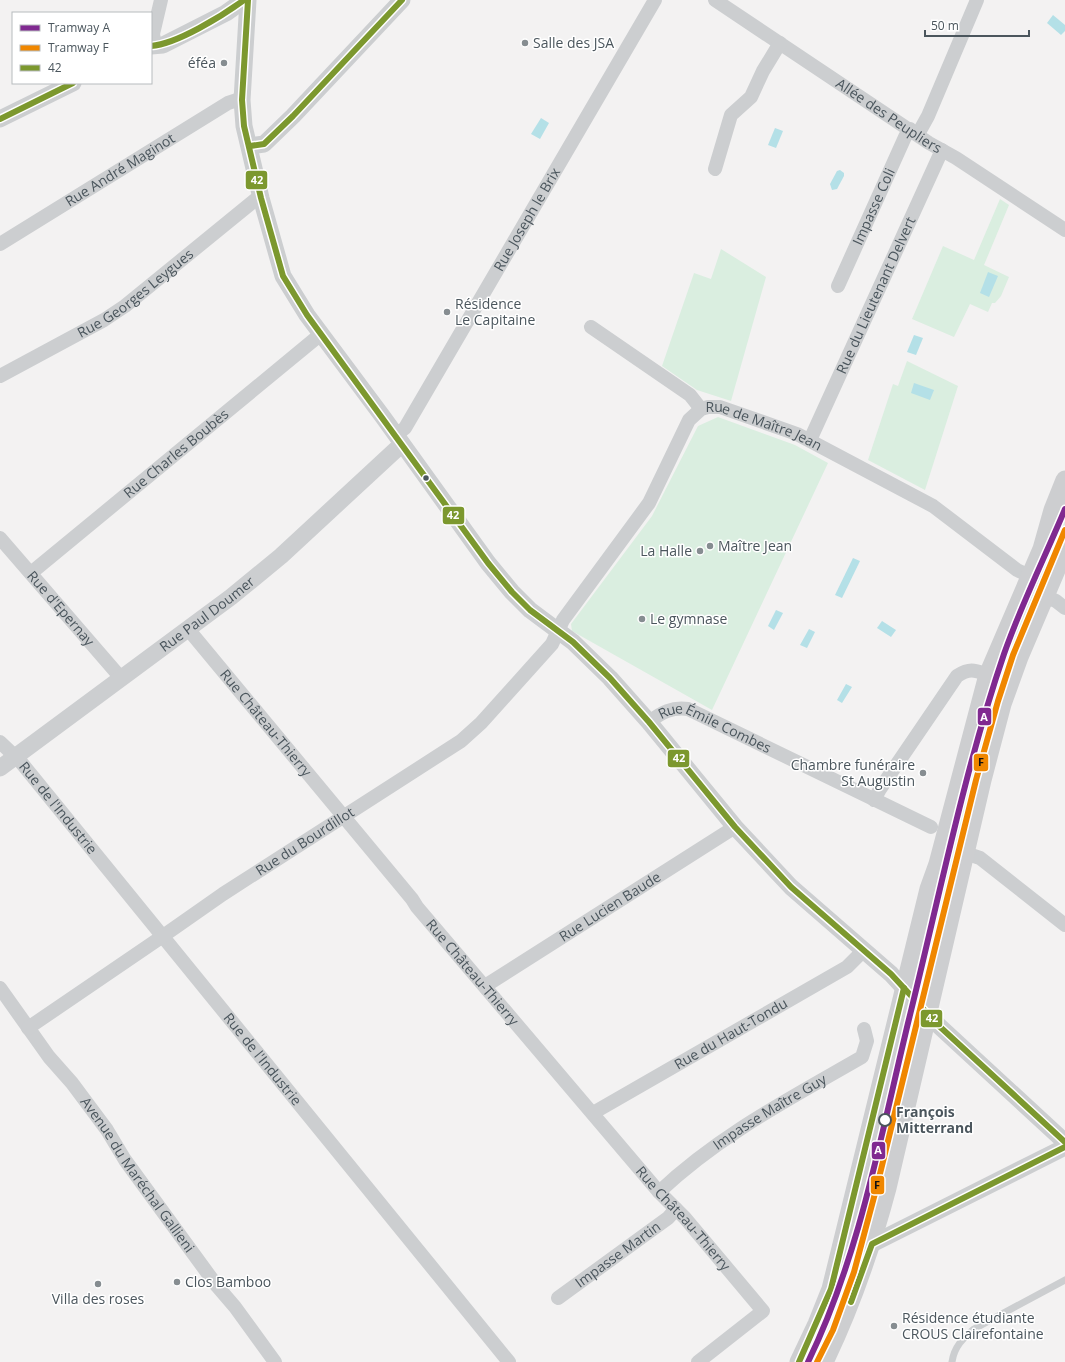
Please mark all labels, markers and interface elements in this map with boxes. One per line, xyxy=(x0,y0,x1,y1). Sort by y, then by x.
legend xyxy=(12,12,152,84)
scale bar xyxy=(925,12,1029,38)
text: 50 m xyxy=(931,17,959,34)
text: Tramway A xyxy=(48,19,110,36)
place label: Salle des JSA xyxy=(533,33,614,52)
marker: Salle des JSA xyxy=(520,38,530,48)
text: Tramway F xyxy=(48,39,109,56)
place label: éféa xyxy=(188,53,216,72)
marker: éféa xyxy=(219,58,229,68)
text: 42 xyxy=(48,59,62,76)
street label: Allée des Peupliers xyxy=(833,74,946,157)
street label: Rue André Maginot xyxy=(61,128,178,211)
street label: Rue Joseph le Brix xyxy=(489,163,564,274)
street label: Impasse Coli xyxy=(848,165,899,248)
line badge: 42 xyxy=(245,170,268,190)
text: 42 xyxy=(251,172,263,187)
street label: Rue du Lieutenant Delvert xyxy=(831,214,919,377)
street label: Rue Georges Leygues xyxy=(74,244,197,342)
place label: Résidence Le Capitaine xyxy=(455,294,535,329)
marker: Résidence Le Capitaine xyxy=(442,307,452,317)
street label: Rue de Maître Jean xyxy=(706,397,825,455)
street label: Rue Charles Boubès xyxy=(119,404,232,502)
unlabelled marker xyxy=(421,473,431,483)
line badge: 42 xyxy=(442,506,465,525)
text: 42 xyxy=(447,507,459,522)
place label: Maître Jean xyxy=(718,536,792,555)
place label: La Halle xyxy=(640,541,692,560)
marker: Maître Jean xyxy=(705,541,715,551)
marker: La Halle xyxy=(695,546,705,556)
street label: Rue d'Epernay xyxy=(23,566,100,650)
street label: Rue Paul Doumer xyxy=(155,571,258,656)
place label: Le gymnase xyxy=(650,609,727,628)
marker: Le gymnase xyxy=(637,614,647,624)
street label: Rue Château-Thierry xyxy=(216,665,317,781)
street label: Rue Émile Combes xyxy=(655,698,775,757)
line badge: A xyxy=(977,707,992,726)
text: A xyxy=(980,709,988,724)
line badge: 42 xyxy=(667,749,690,768)
text: 42 xyxy=(673,750,685,765)
line badge: F xyxy=(973,753,989,772)
text: F xyxy=(978,754,984,769)
place label: Chambre funéraire St Augustin xyxy=(791,755,915,790)
street label: Rue de l'Industrie xyxy=(15,757,102,858)
marker: Chambre funéraire St Augustin xyxy=(918,768,928,778)
street label: Rue du Bourdillot xyxy=(252,802,358,880)
street label: Rue Lucien Baude xyxy=(555,867,664,946)
street label: Rue Château-Thierry xyxy=(422,915,524,1030)
street label: Rue du Haut-Tondu xyxy=(671,993,791,1073)
street label: Rue de l'Industrie xyxy=(220,1009,306,1109)
line badge: 42 xyxy=(920,1009,943,1028)
text: 42 xyxy=(926,1010,938,1025)
street label: Impasse Maître Guy xyxy=(709,1069,830,1154)
street label: Avenue du Maréchal Gallieni xyxy=(76,1093,199,1256)
place label: François Mitterrand xyxy=(896,1102,973,1137)
marker: François Mitterrand xyxy=(878,1113,892,1127)
line badge: A xyxy=(871,1141,886,1160)
text: A xyxy=(874,1142,882,1157)
street label: Rue Château-Thierry xyxy=(632,1162,736,1275)
line badge: F xyxy=(870,1175,885,1195)
text: F xyxy=(874,1177,880,1192)
street label: Impasse Martin xyxy=(571,1217,664,1292)
place label: Clos Bamboo xyxy=(185,1272,271,1291)
marker: Clos Bamboo xyxy=(172,1277,182,1287)
marker: Villa des roses xyxy=(93,1279,103,1289)
place label: Villa des roses xyxy=(52,1289,145,1308)
place label: Résidence étudiante CROUS Clairefontaine xyxy=(902,1308,1044,1343)
marker: Résidence étudiante CROUS Clairefontaine xyxy=(889,1321,899,1331)

